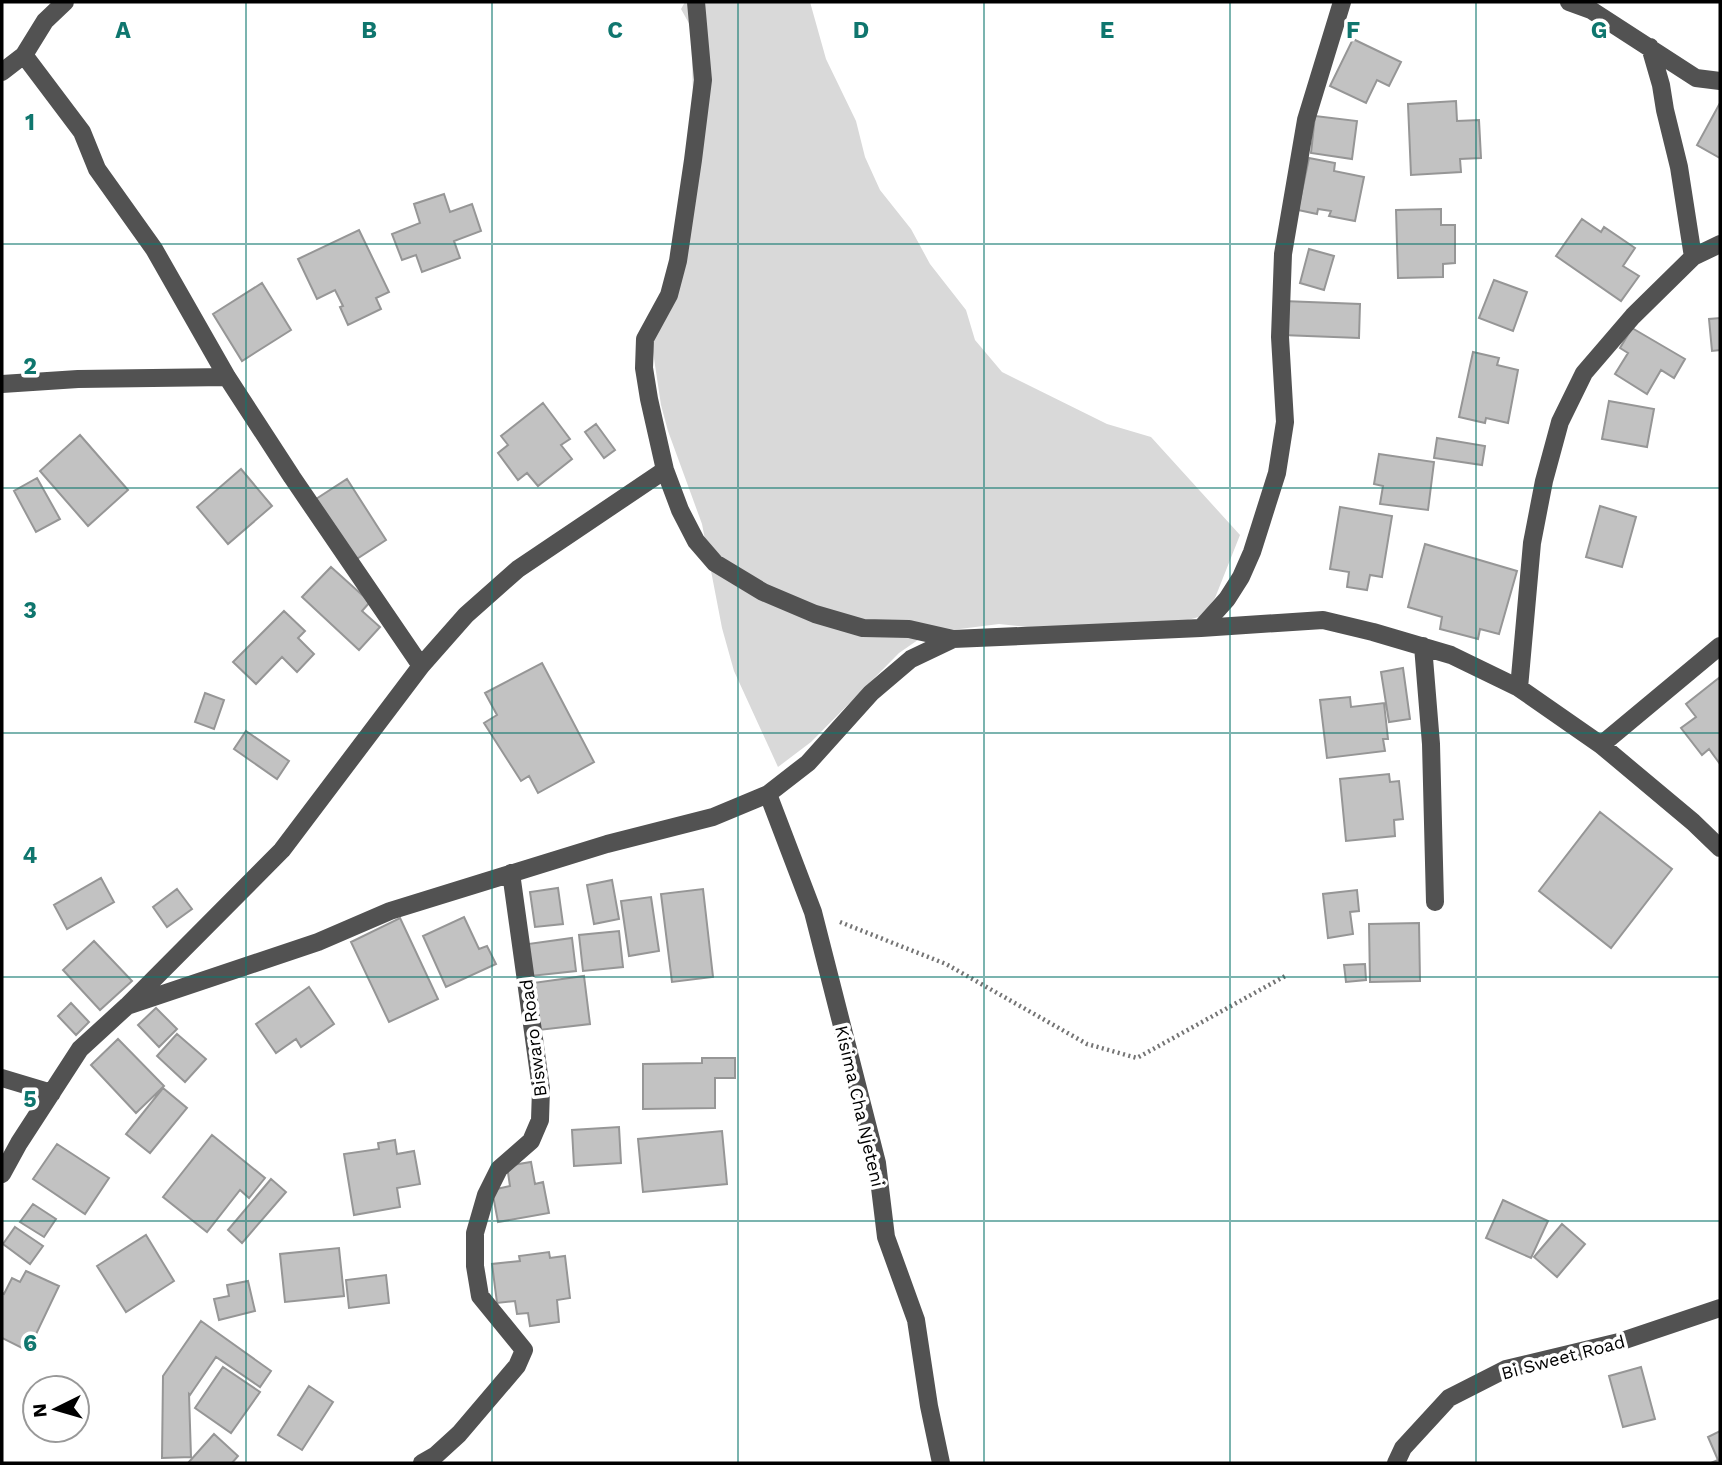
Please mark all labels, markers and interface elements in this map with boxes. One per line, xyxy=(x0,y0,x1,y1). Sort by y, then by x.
text: A xyxy=(115,17,131,44)
text: B xyxy=(361,17,377,44)
text: C xyxy=(607,17,623,44)
text: D xyxy=(853,17,869,44)
text: E xyxy=(1100,17,1114,44)
text: F xyxy=(1346,17,1360,44)
text: G xyxy=(1591,17,1607,44)
text: 1 xyxy=(25,109,35,136)
text: 2 xyxy=(23,353,37,380)
text: 3 xyxy=(23,597,37,624)
text: 4 xyxy=(23,842,38,869)
street label: Biswaro Road xyxy=(515,978,551,1098)
street label: Kisima Cha Njeteni xyxy=(831,1023,889,1189)
text: 5 xyxy=(23,1086,37,1113)
text: 6 xyxy=(23,1330,37,1357)
street label: Bi Sweet Road xyxy=(1499,1330,1627,1384)
north arrow xyxy=(21,1374,91,1444)
text: N xyxy=(27,1402,52,1418)

